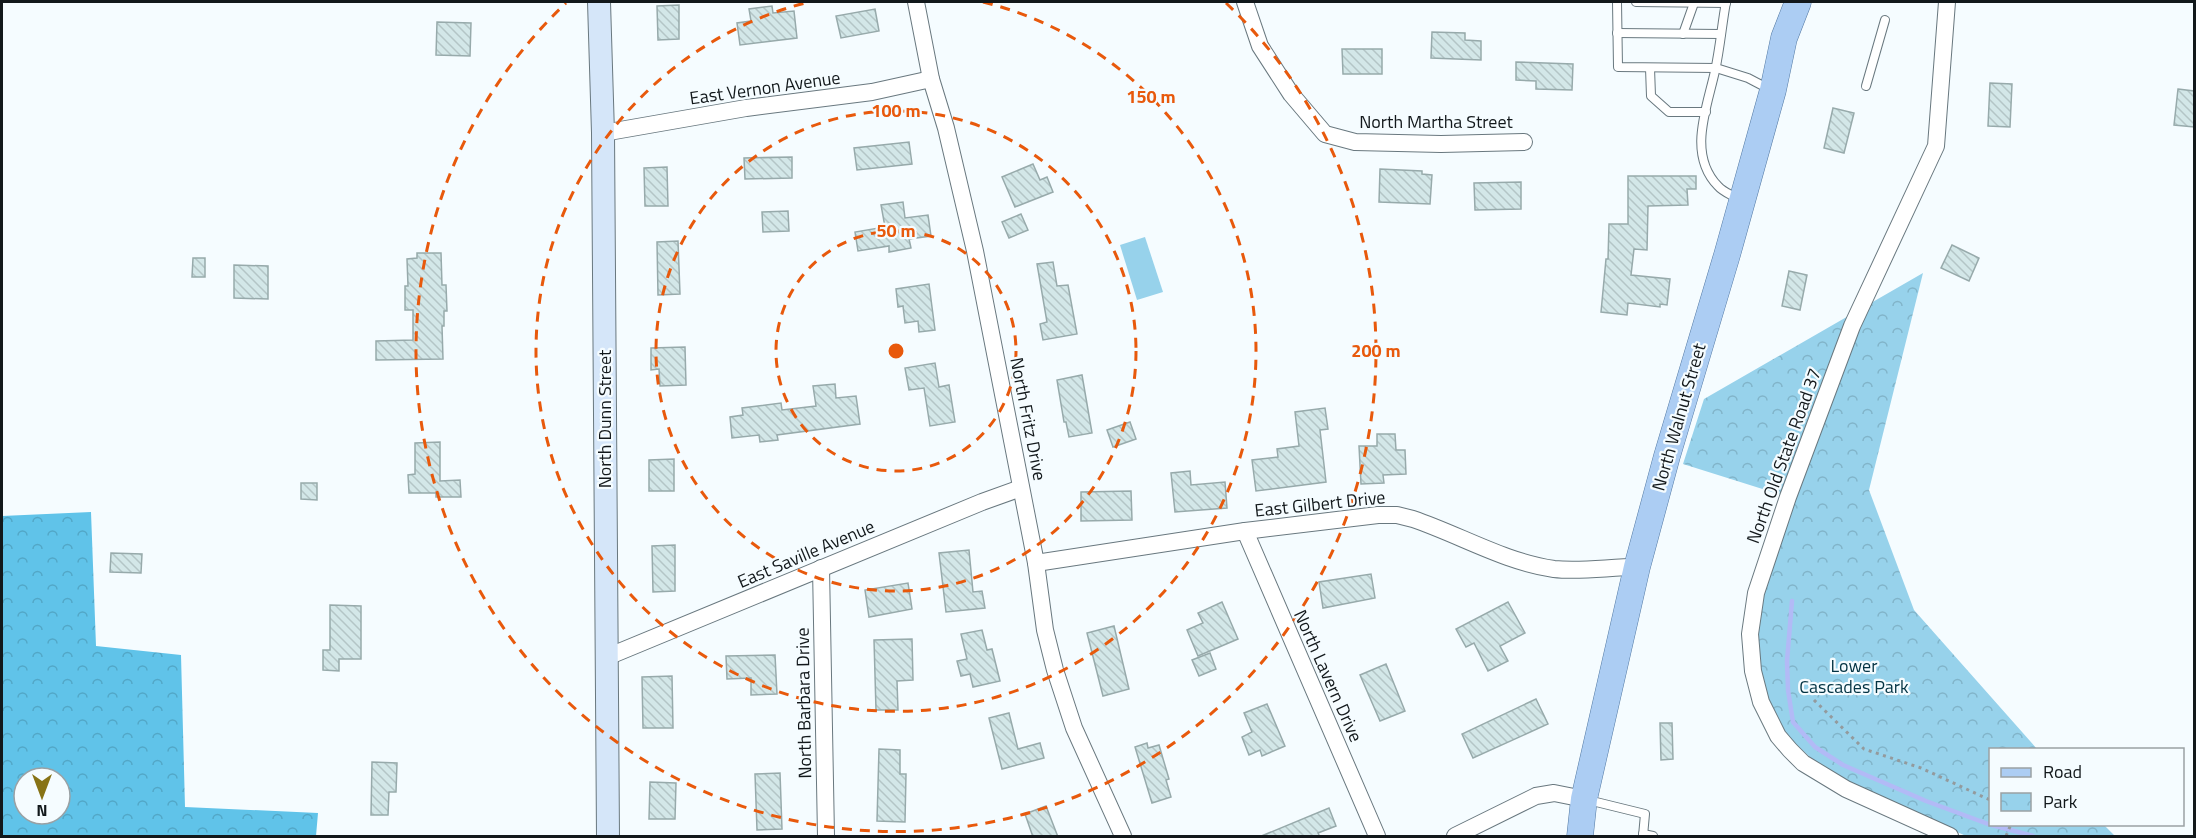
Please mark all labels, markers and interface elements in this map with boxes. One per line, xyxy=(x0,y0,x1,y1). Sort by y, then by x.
street label: East Vernon Avenue xyxy=(688,64,842,111)
text: 150 m xyxy=(1126,83,1176,110)
text: 100 m xyxy=(871,97,921,124)
street label: North Martha Street xyxy=(1359,108,1513,135)
text: 50 m xyxy=(876,217,916,244)
text: 200 m xyxy=(1351,337,1401,364)
street label: North Walnut Street xyxy=(1645,339,1713,494)
centre of rings xyxy=(886,341,906,361)
street label: North Dunn Street xyxy=(591,349,618,488)
street label: North Fritz Drive xyxy=(1003,355,1054,483)
street label: North Old State Road 37 xyxy=(1739,364,1828,547)
street label: East Gilbert Drive xyxy=(1253,483,1387,524)
street label: East Saville Avenue xyxy=(733,512,879,595)
street label: North Lavern Drive xyxy=(1287,605,1370,746)
street label: North Barbara Drive xyxy=(789,627,818,779)
park label: Lower Cascades Park xyxy=(1799,652,1909,700)
legend xyxy=(1989,748,2184,826)
text: Road xyxy=(2043,758,2082,785)
north arrow xyxy=(12,766,72,826)
text: Park xyxy=(2043,788,2078,815)
text: N xyxy=(36,799,48,823)

